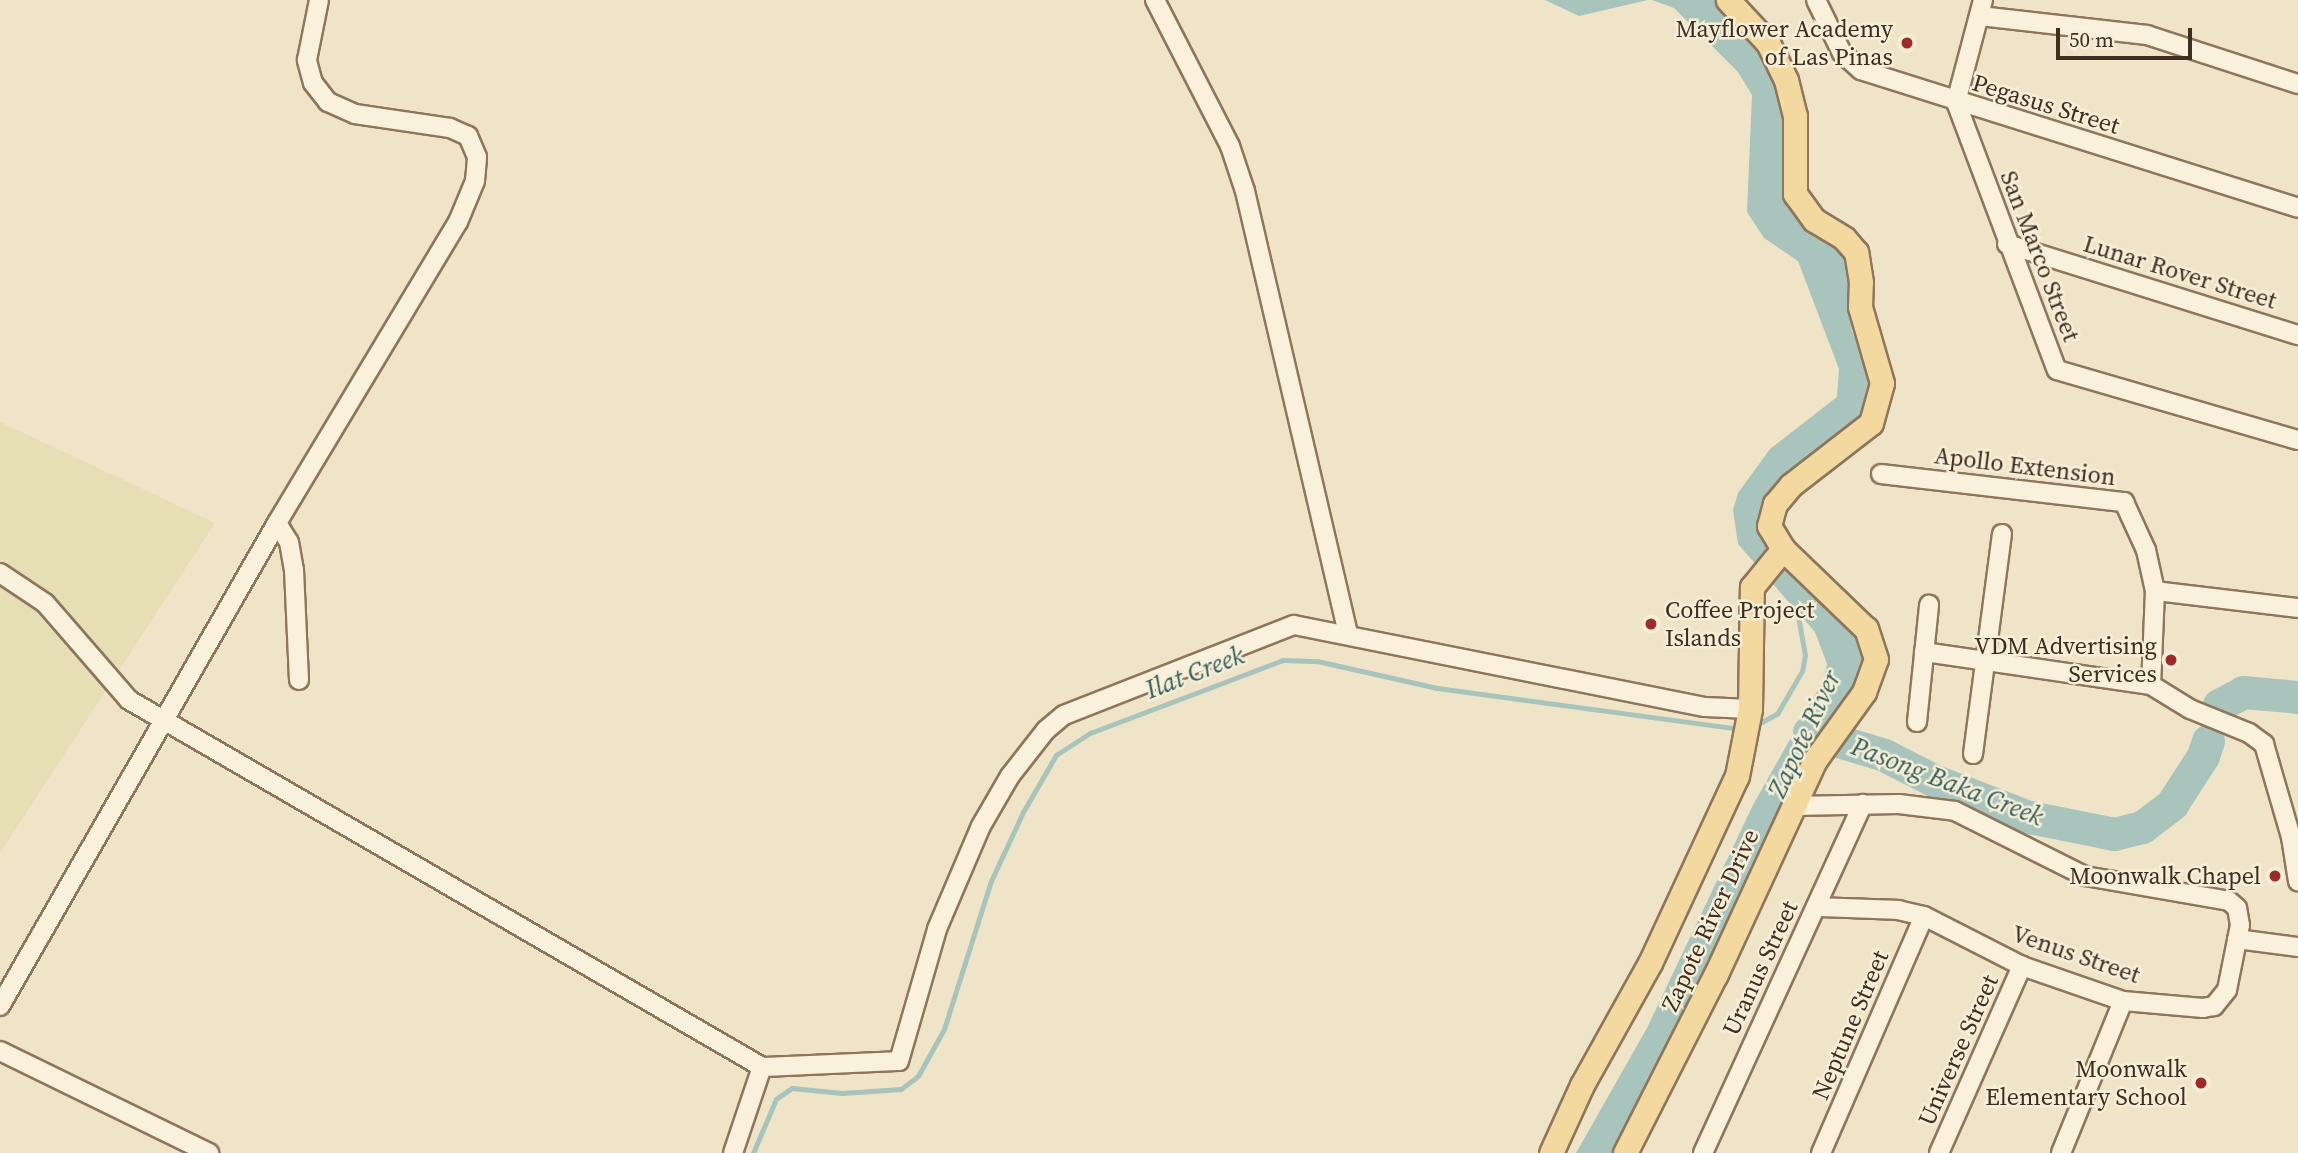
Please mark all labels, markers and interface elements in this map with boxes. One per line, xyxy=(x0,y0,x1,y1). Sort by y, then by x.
scale bar xyxy=(2060,14,2196,58)
place label: Mayflower Academy of Las Pinas xyxy=(1675,15,1893,71)
text: 50 m xyxy=(2069,25,2114,54)
marker: Mayflower Academy of Las Pinas xyxy=(1899,35,1915,51)
street label: Pegasus Street xyxy=(1969,68,2123,140)
street label: San Marco Street xyxy=(1994,167,2086,345)
street label: Lunar Rover Street xyxy=(2080,229,2280,315)
street label: Apollo Extension xyxy=(1933,441,2117,491)
place label: Coffee Project Islands xyxy=(1665,596,1814,652)
marker: Coffee Project Islands xyxy=(1643,616,1659,632)
place label: VDM Advertising Services xyxy=(1974,632,2157,688)
water label: Ilat Creek xyxy=(1141,640,1249,706)
marker: VDM Advertising Services xyxy=(2163,652,2179,668)
water label: Zapote River xyxy=(1762,665,1848,803)
water label: Pasong Baka Creek xyxy=(1847,731,2047,833)
street label: Zapote River Drive xyxy=(1655,824,1765,1016)
place label: Moonwalk Chapel xyxy=(2069,862,2261,890)
marker: Moonwalk Chapel xyxy=(2267,868,2283,884)
street label: Uranus Street xyxy=(1716,896,1804,1040)
street label: Venus Street xyxy=(2008,919,2144,989)
street label: Neptune Street xyxy=(1806,946,1894,1104)
street label: Universe Street xyxy=(1912,970,2004,1130)
place label: Moonwalk Elementary School xyxy=(1985,1055,2187,1111)
marker: Moonwalk Elementary School xyxy=(2193,1075,2209,1091)

